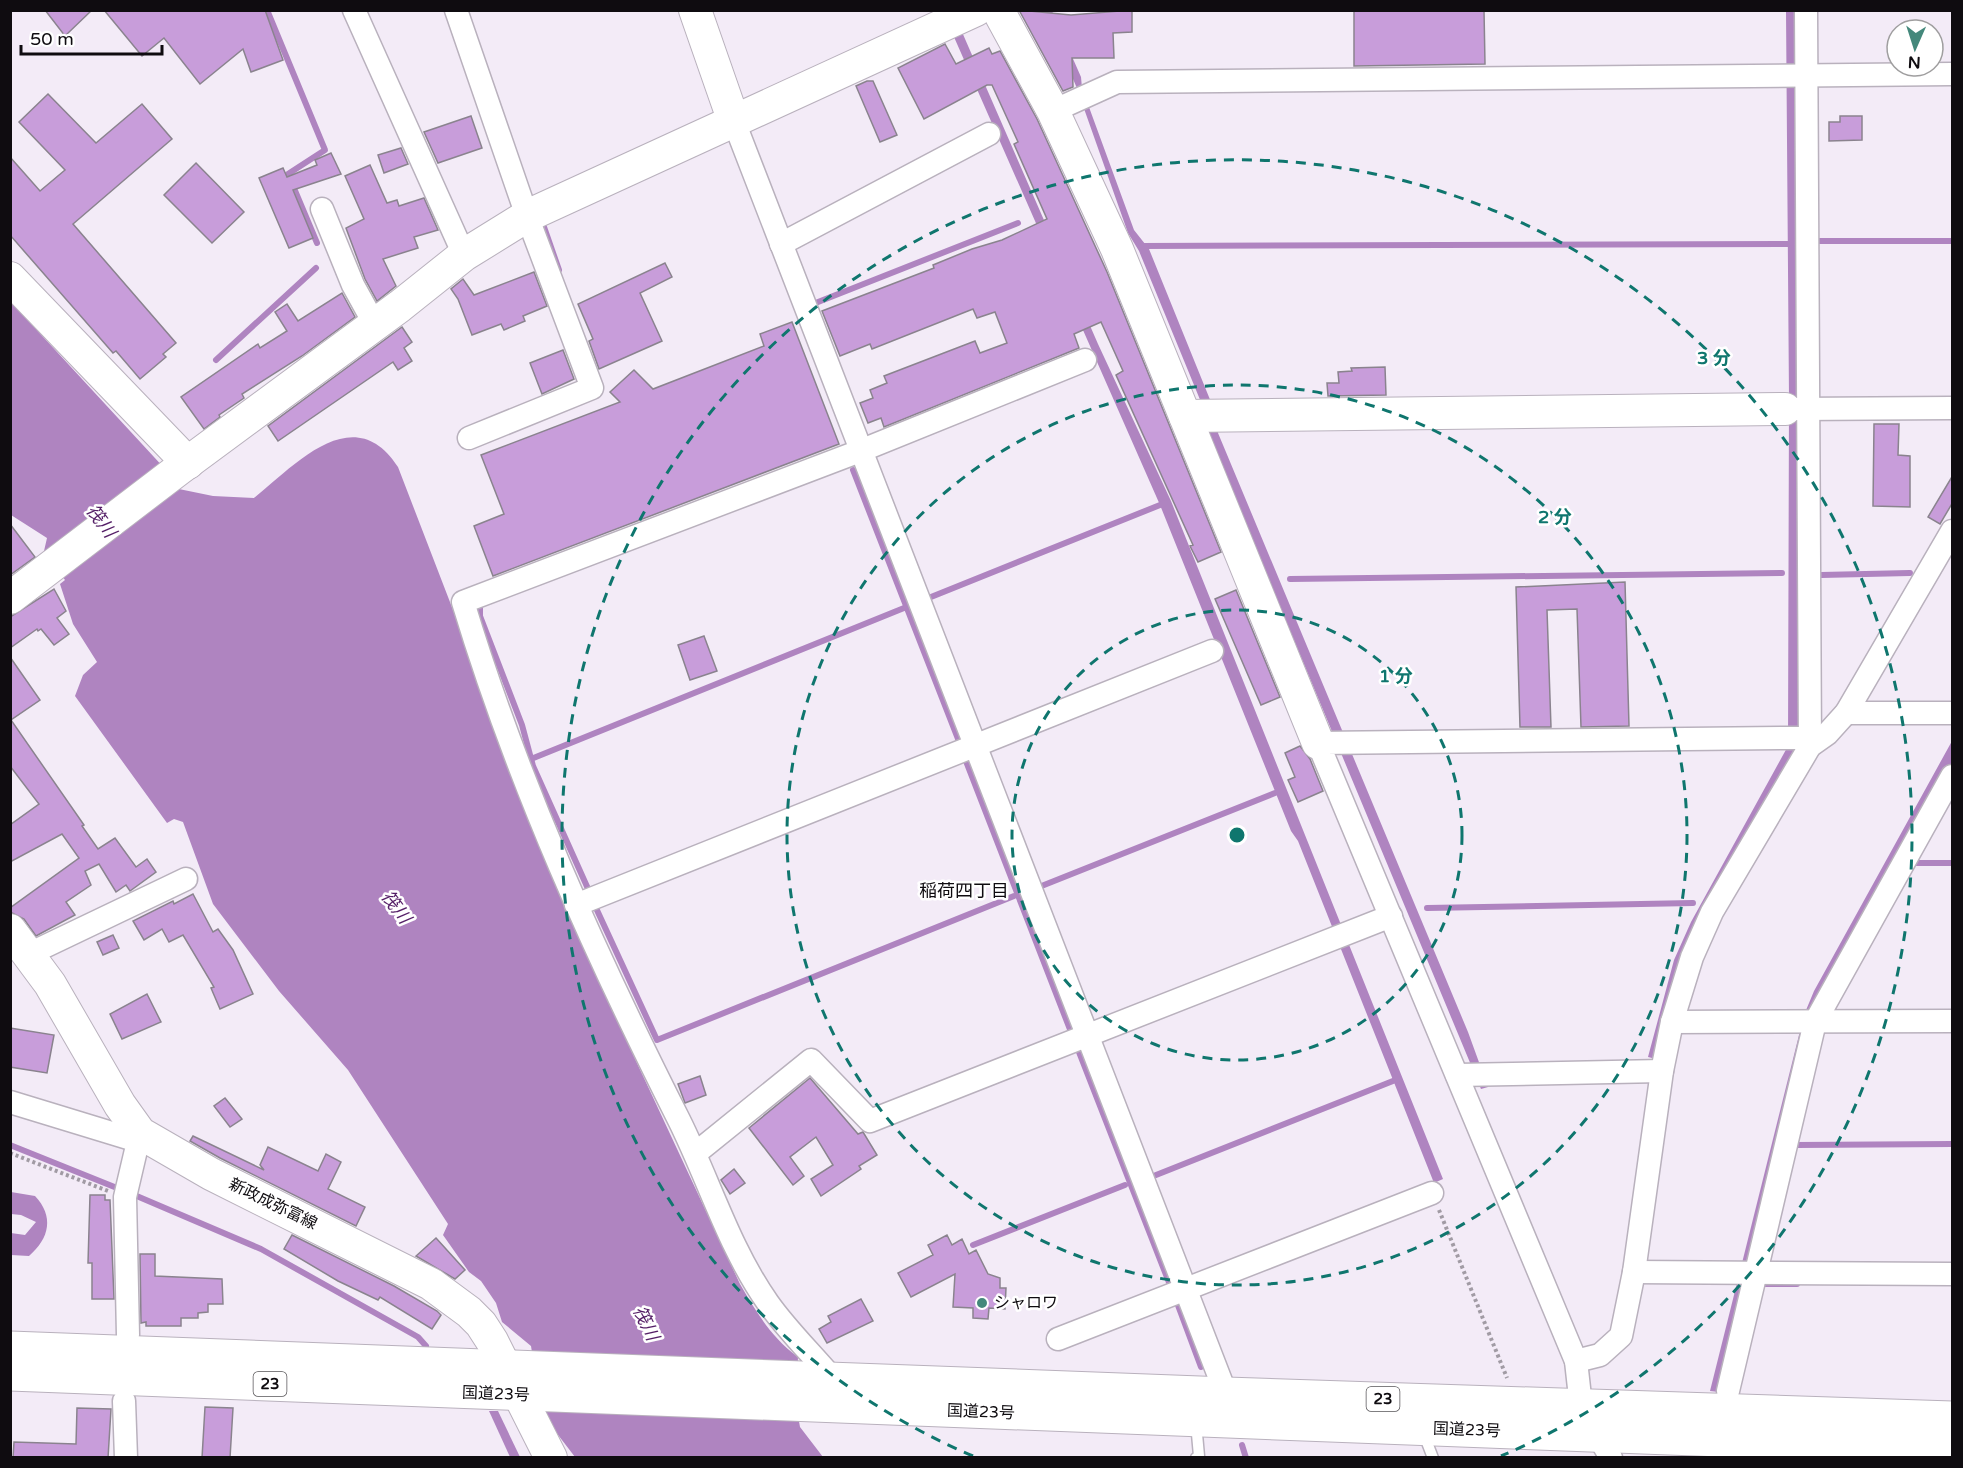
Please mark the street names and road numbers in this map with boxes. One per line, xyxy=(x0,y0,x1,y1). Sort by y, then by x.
street label: 新政成弥富線 xyxy=(225,1174,321,1234)
road number: 23 xyxy=(254,1372,286,1396)
street label: 国道23号 xyxy=(462,1383,530,1405)
road number: 23 xyxy=(1366,1387,1400,1411)
street label: 国道23号 xyxy=(947,1401,1015,1423)
street label: 国道23号 xyxy=(1433,1419,1501,1441)

